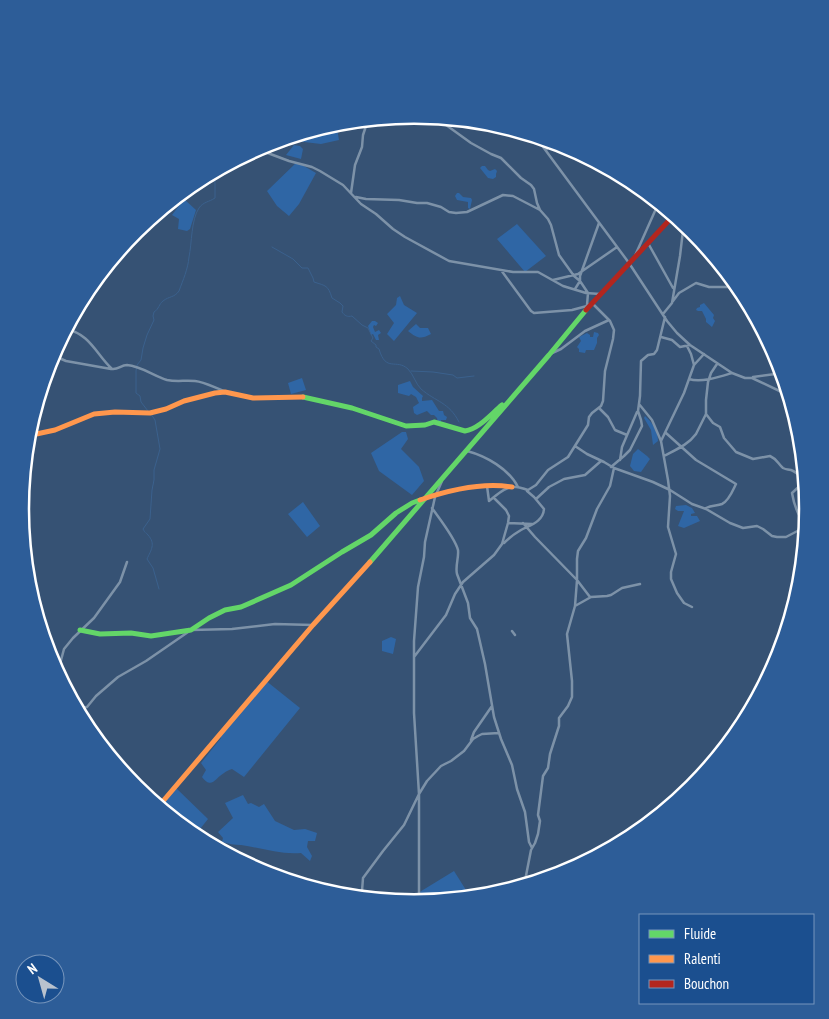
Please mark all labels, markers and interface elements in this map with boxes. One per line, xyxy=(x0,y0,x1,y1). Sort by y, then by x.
legend xyxy=(639,914,814,1004)
text: Fluide xyxy=(684,924,716,943)
text: Ralenti xyxy=(684,949,721,968)
north arrow xyxy=(15,954,65,1004)
text: N xyxy=(24,959,41,978)
text: Bouchon xyxy=(684,974,729,993)

